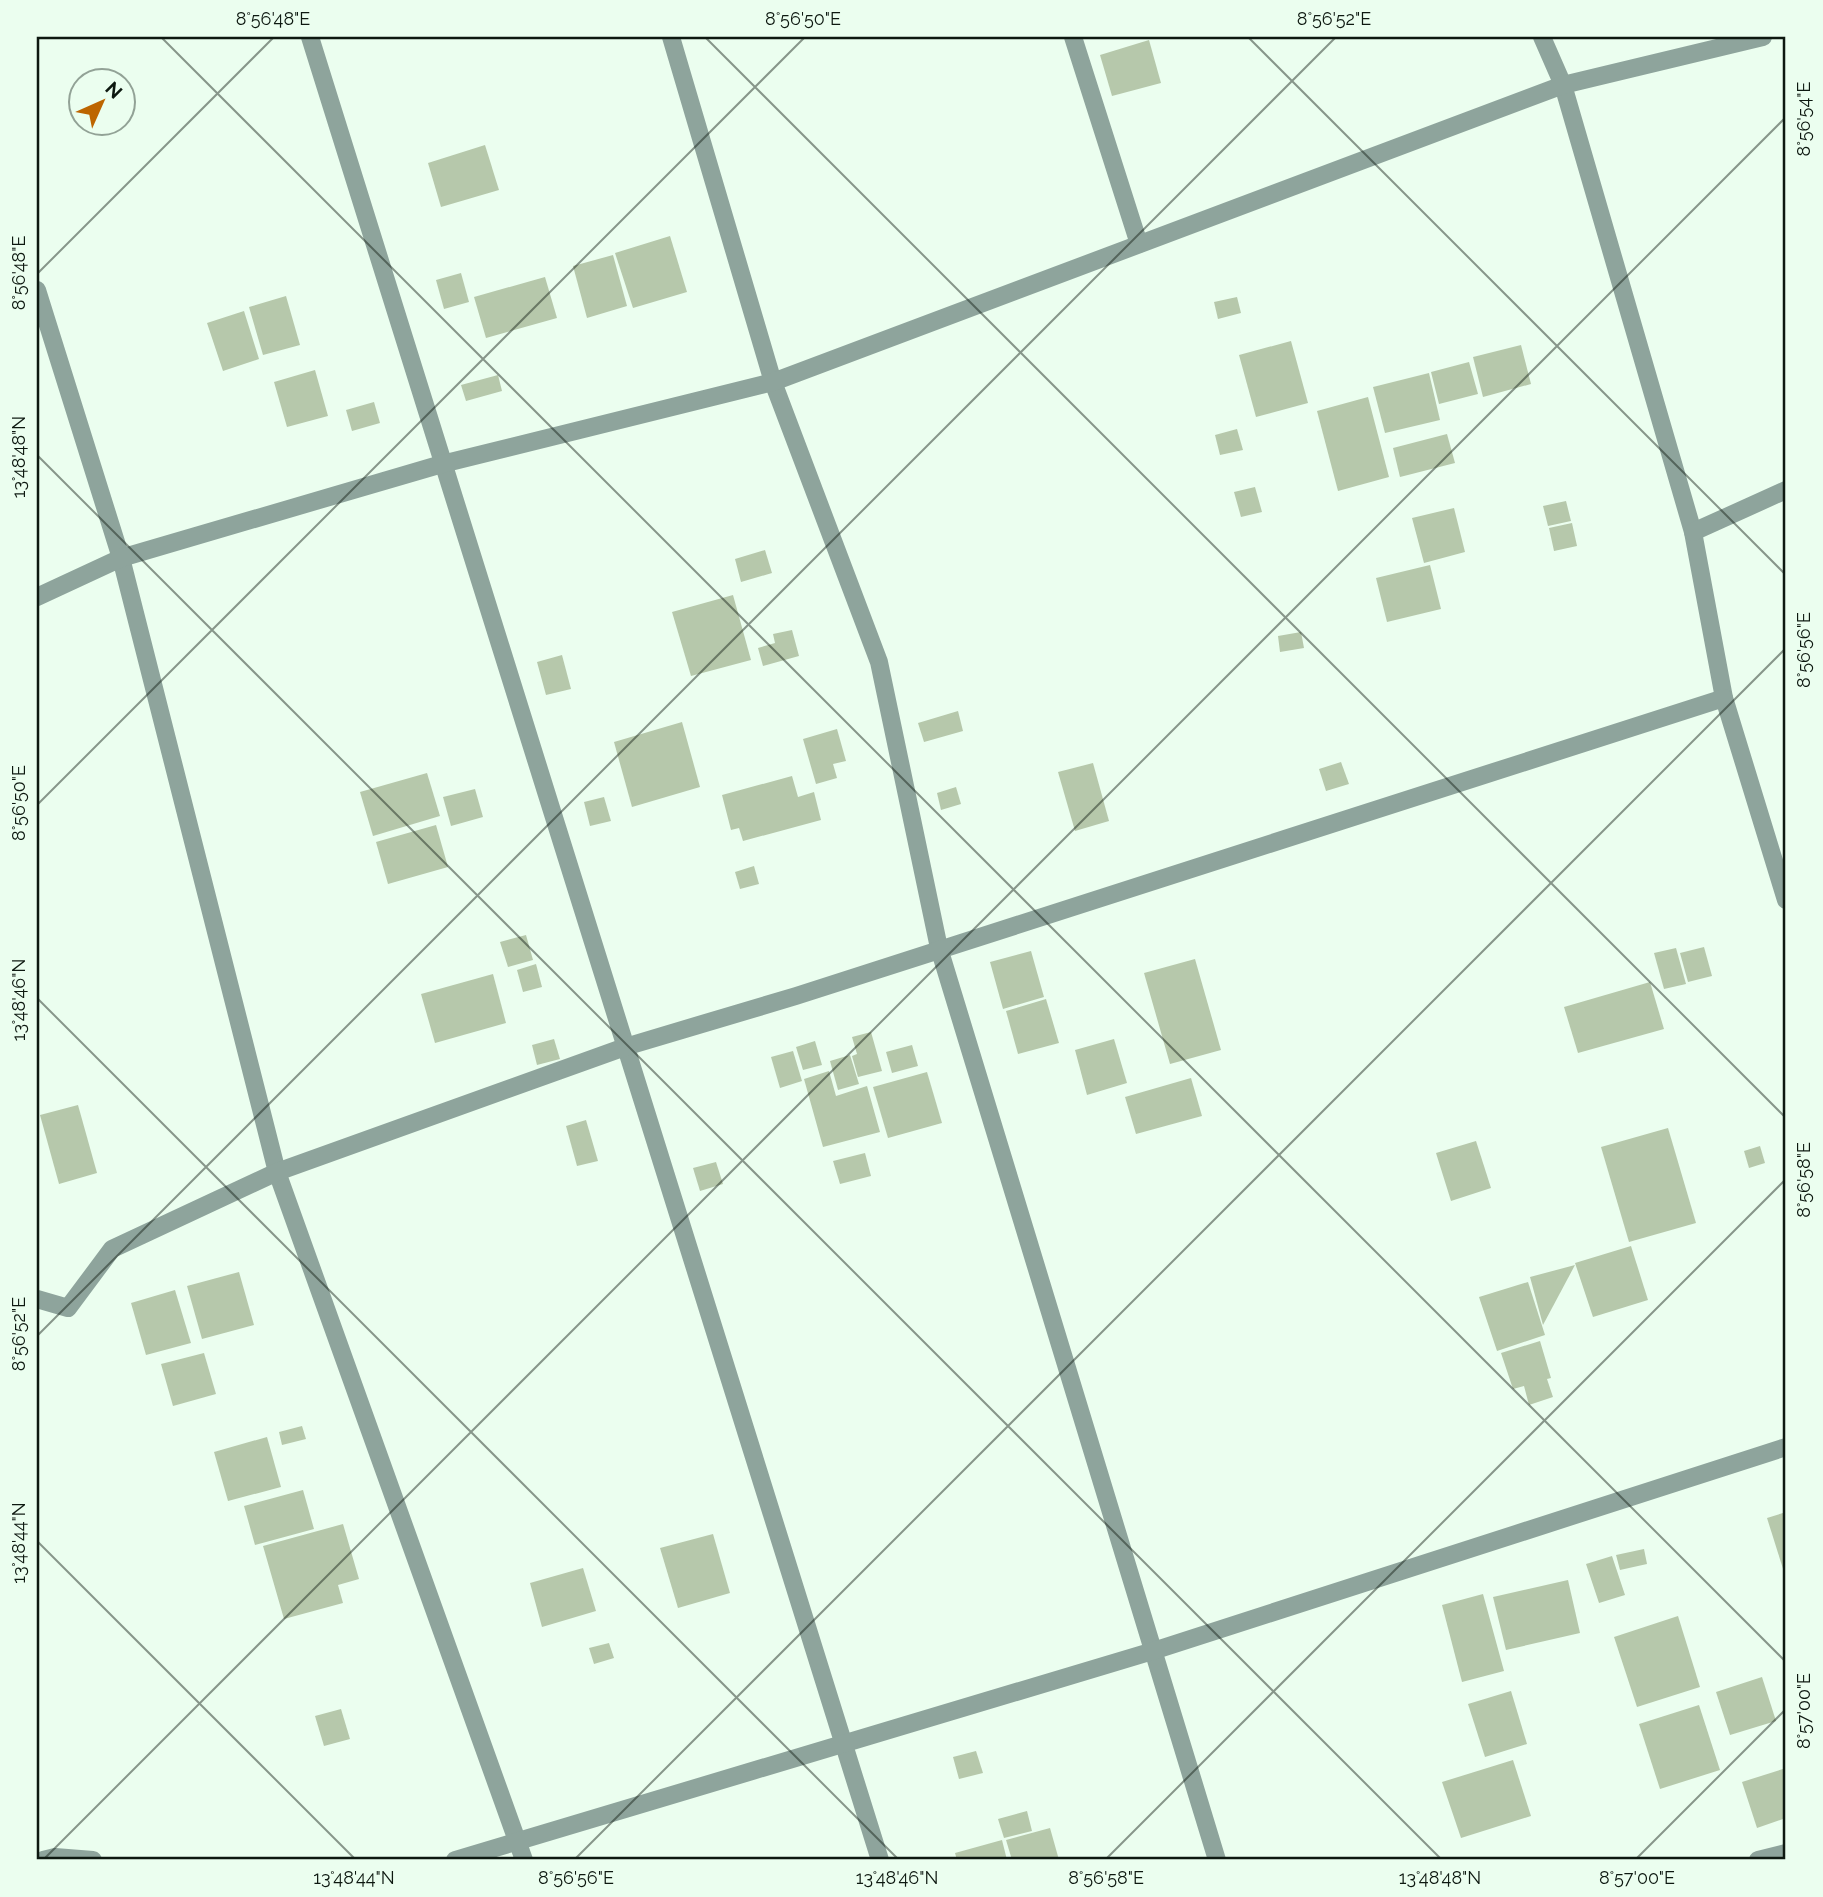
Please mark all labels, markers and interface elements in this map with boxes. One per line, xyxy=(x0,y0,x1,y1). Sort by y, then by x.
text: 8°56'48"E xyxy=(236,8,310,29)
text: 8°56'50"E xyxy=(765,8,841,29)
text: 8°56'52"E xyxy=(1297,8,1371,29)
north arrow xyxy=(66,66,136,136)
text: N xyxy=(101,77,127,103)
text: 8°56'54"E xyxy=(1793,82,1814,156)
text: 8°56'48"E xyxy=(8,236,29,310)
text: 13°48'48"N xyxy=(8,416,29,498)
text: 8°56'56"E xyxy=(1793,612,1814,688)
text: 8°56'50"E xyxy=(8,765,29,841)
text: 13°48'46"N xyxy=(8,959,29,1041)
text: 8°56'58"E xyxy=(1793,1142,1814,1218)
text: 8°56'52"E xyxy=(8,1297,29,1371)
text: 13°48'44"N xyxy=(8,1502,29,1584)
text: 8°57'00"E xyxy=(1793,1673,1814,1749)
text: 13°48'44"N xyxy=(313,1867,395,1888)
text: 8°56'56"E xyxy=(538,1867,614,1888)
text: 13°48'46"N xyxy=(856,1867,938,1888)
text: 8°56'58"E xyxy=(1068,1867,1144,1888)
text: 13°48'48"N xyxy=(1399,1867,1481,1888)
text: 8°57'00"E xyxy=(1599,1867,1675,1888)

